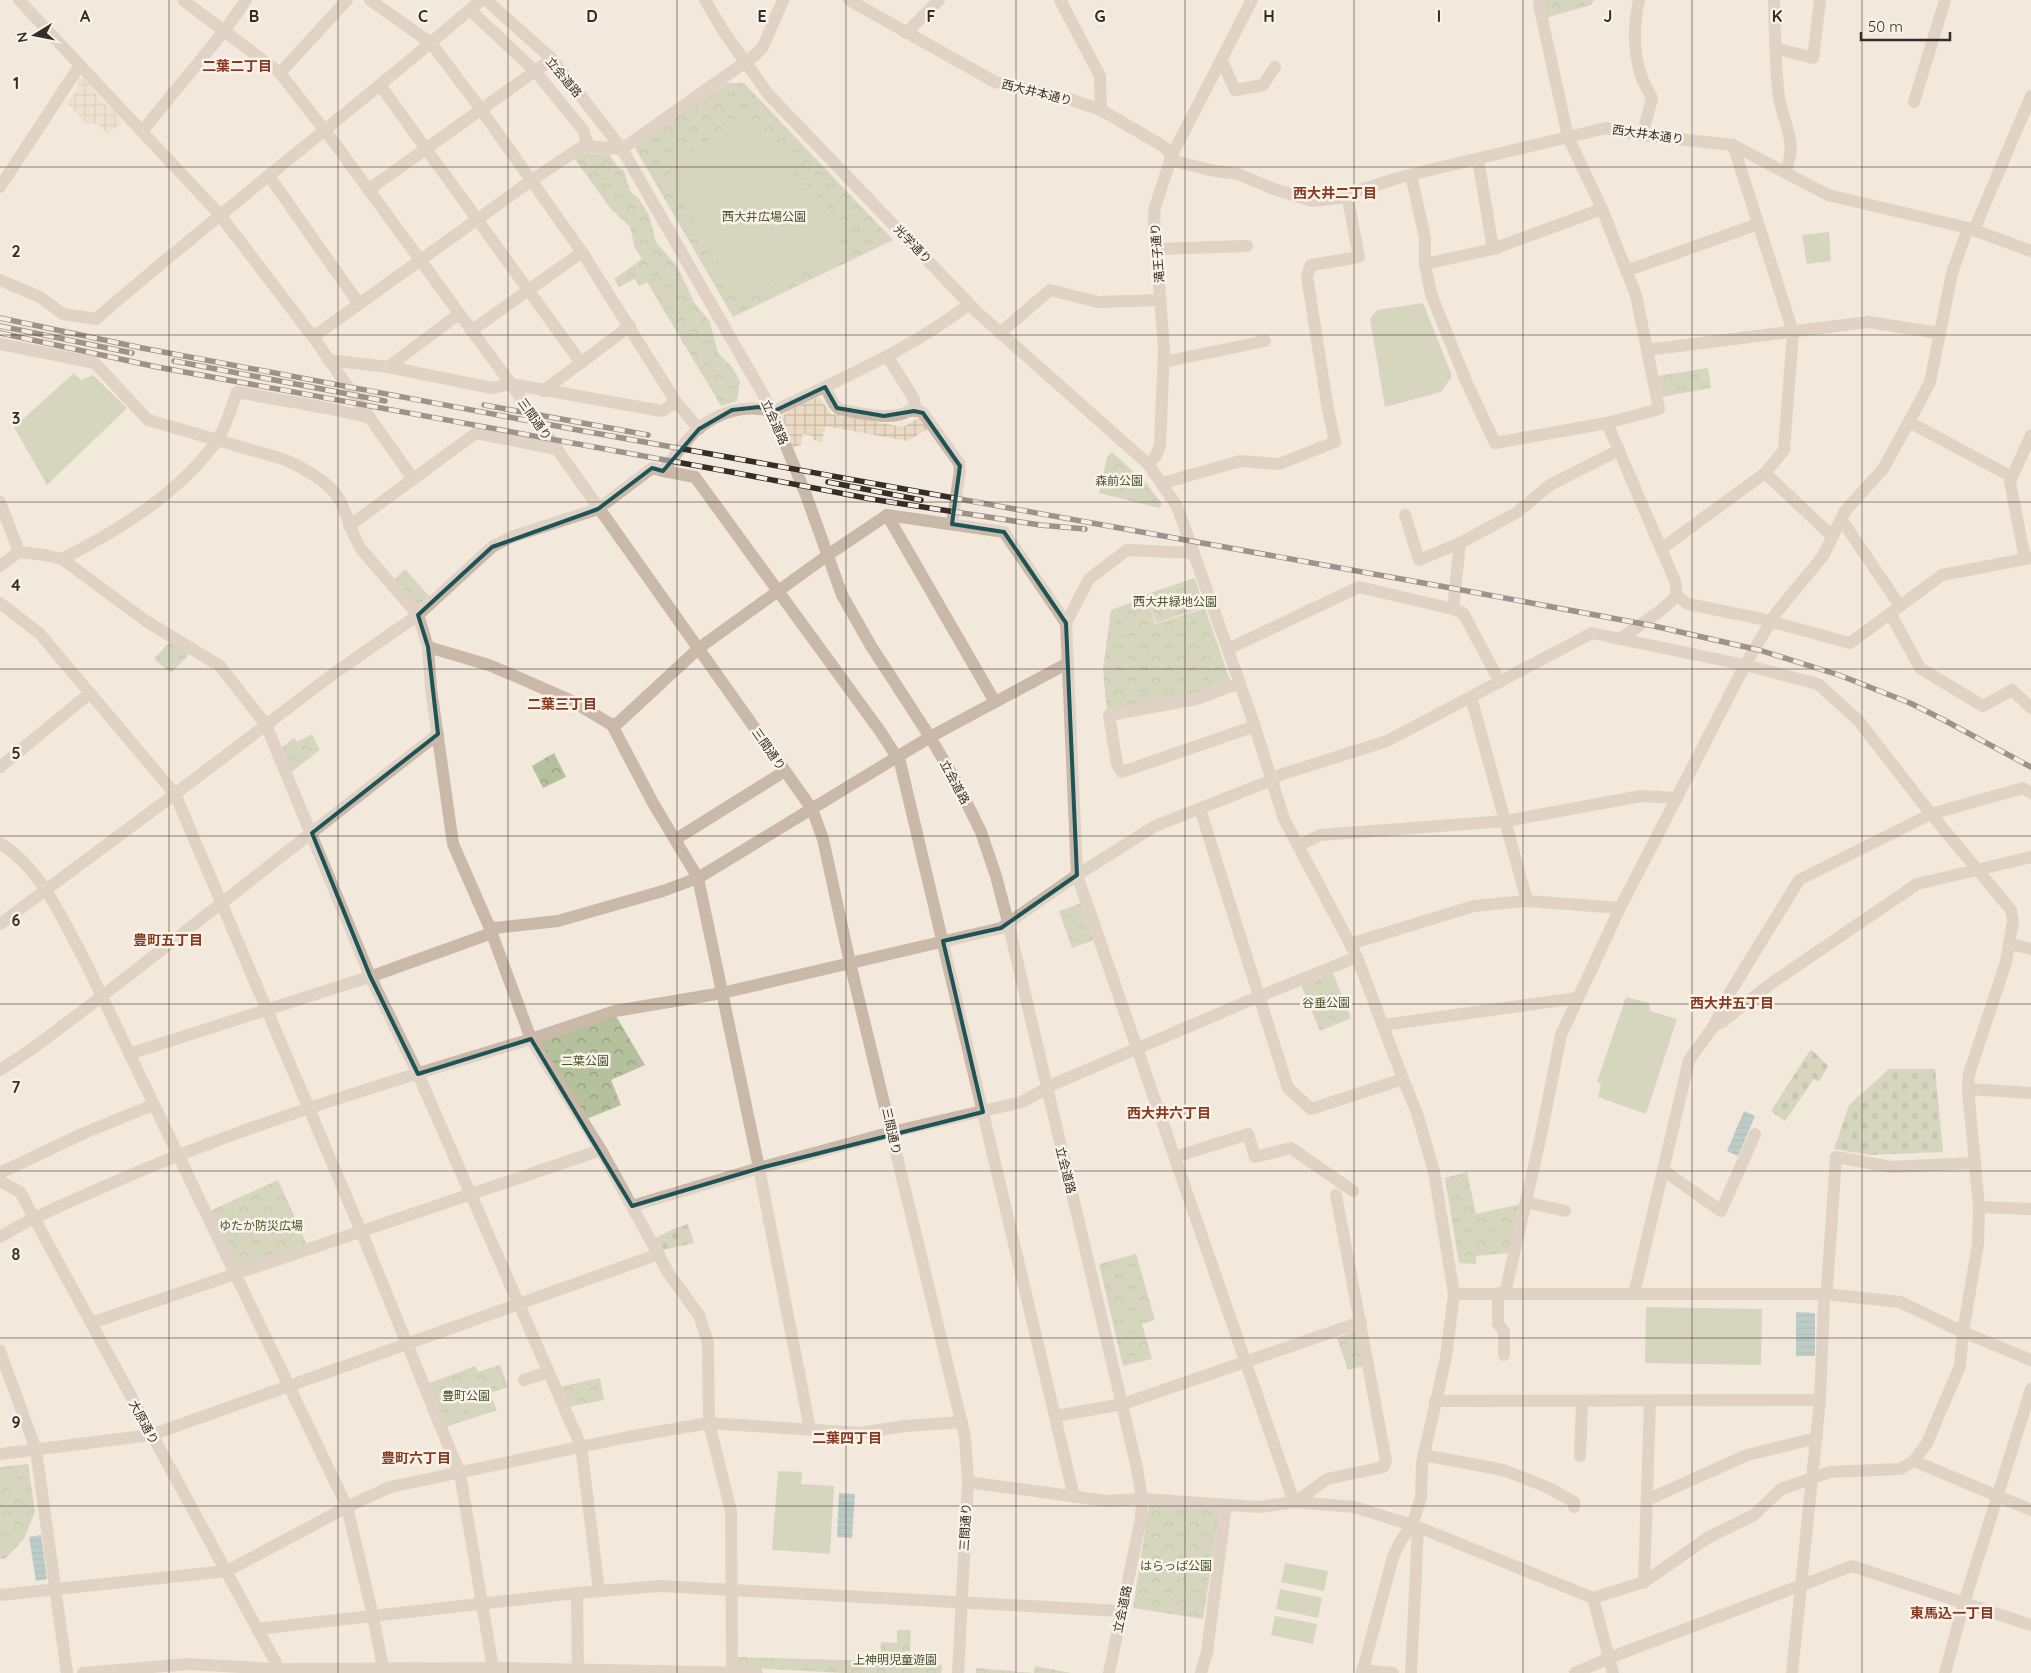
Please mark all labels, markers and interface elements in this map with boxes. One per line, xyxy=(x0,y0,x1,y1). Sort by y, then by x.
text: A xyxy=(80,6,91,26)
text: B xyxy=(249,6,259,26)
text: C xyxy=(418,6,428,26)
text: D xyxy=(586,6,598,26)
text: E xyxy=(757,6,767,26)
text: F xyxy=(927,6,936,26)
text: G xyxy=(1094,6,1106,26)
text: H xyxy=(1263,6,1275,26)
text: I xyxy=(1437,6,1441,26)
text: J xyxy=(1604,6,1612,26)
text: K xyxy=(1772,6,1782,26)
north arrow xyxy=(10,10,60,60)
scale bar xyxy=(1861,10,1950,42)
text: 50 m xyxy=(1868,17,1903,36)
text: N xyxy=(12,31,32,44)
street label: 立会道路 xyxy=(543,54,585,100)
district label: 二葉二丁目 xyxy=(202,57,272,75)
text: 1 xyxy=(13,73,19,93)
street label: 西大井本通り xyxy=(1000,76,1074,108)
street label: 西大井本通り xyxy=(1611,122,1685,146)
district label: 西大井二丁目 xyxy=(1293,184,1377,202)
park label: 西大井広場公園 xyxy=(722,209,806,224)
street label: 光学通り xyxy=(891,222,935,266)
street label: 滝王子通り xyxy=(1147,222,1167,284)
text: 2 xyxy=(11,241,21,261)
street label: 三間通り xyxy=(515,395,555,443)
street label: 立会道路 xyxy=(758,397,792,447)
text: 3 xyxy=(12,408,20,428)
park label: 森前公園 xyxy=(1095,473,1143,488)
text: 4 xyxy=(11,575,21,595)
park label: 西大井緑地公園 xyxy=(1133,594,1217,609)
district label: 二葉三丁目 xyxy=(527,695,597,713)
street label: 三間通り xyxy=(749,725,789,773)
text: 5 xyxy=(11,743,21,763)
street label: 立会道路 xyxy=(937,757,973,807)
text: 6 xyxy=(12,910,21,930)
district label: 豊町五丁目 xyxy=(133,931,203,949)
district label: 西大井五丁目 xyxy=(1690,994,1774,1012)
park label: 谷垂公園 xyxy=(1302,995,1350,1010)
park label: 二葉公園 xyxy=(561,1053,609,1068)
text: 7 xyxy=(12,1077,21,1097)
district label: 西大井六丁目 xyxy=(1127,1104,1211,1122)
street label: 三間通り xyxy=(879,1106,905,1156)
street label: 立会道路 xyxy=(1053,1145,1079,1195)
park label: ゆたか防災広場 xyxy=(219,1218,303,1233)
text: 8 xyxy=(12,1244,21,1264)
park label: 豊町公園 xyxy=(442,1388,490,1403)
street label: 大原通り xyxy=(126,1397,162,1447)
text: 9 xyxy=(11,1412,21,1432)
district label: 二葉四丁目 xyxy=(812,1429,882,1447)
district label: 豊町六丁目 xyxy=(381,1449,451,1467)
street label: 三間通り xyxy=(956,1503,974,1551)
park label: はらっぱ公園 xyxy=(1140,1558,1212,1573)
street label: 立会道路 xyxy=(1110,1584,1134,1634)
district label: 東馬込一丁目 xyxy=(1910,1604,1994,1622)
park label: 上神明児童遊園 xyxy=(853,1652,937,1667)

